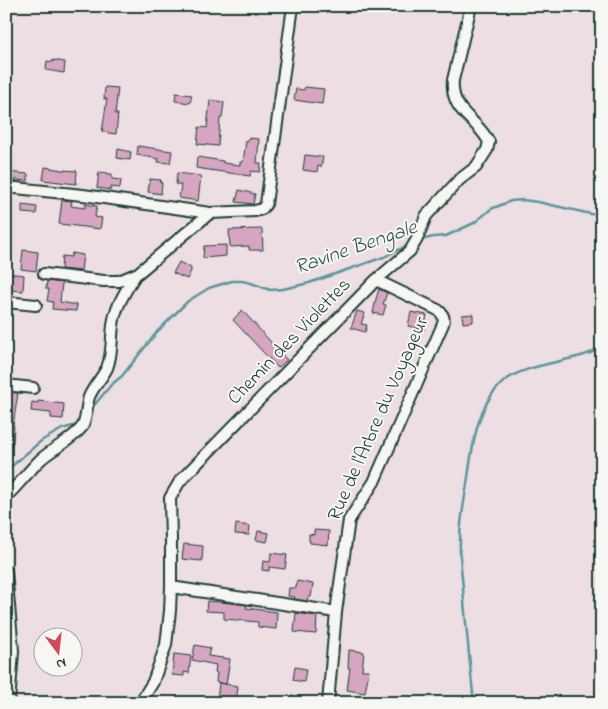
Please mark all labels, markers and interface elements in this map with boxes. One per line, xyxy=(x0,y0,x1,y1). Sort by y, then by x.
water label: Ravine Bengale xyxy=(291,213,423,284)
street label: Chemin des Violettes xyxy=(221,272,359,412)
street label: Rue de l'Arbre du Voyageur xyxy=(321,311,438,526)
north arrow xyxy=(32,626,82,676)
text: N xyxy=(54,652,68,674)

